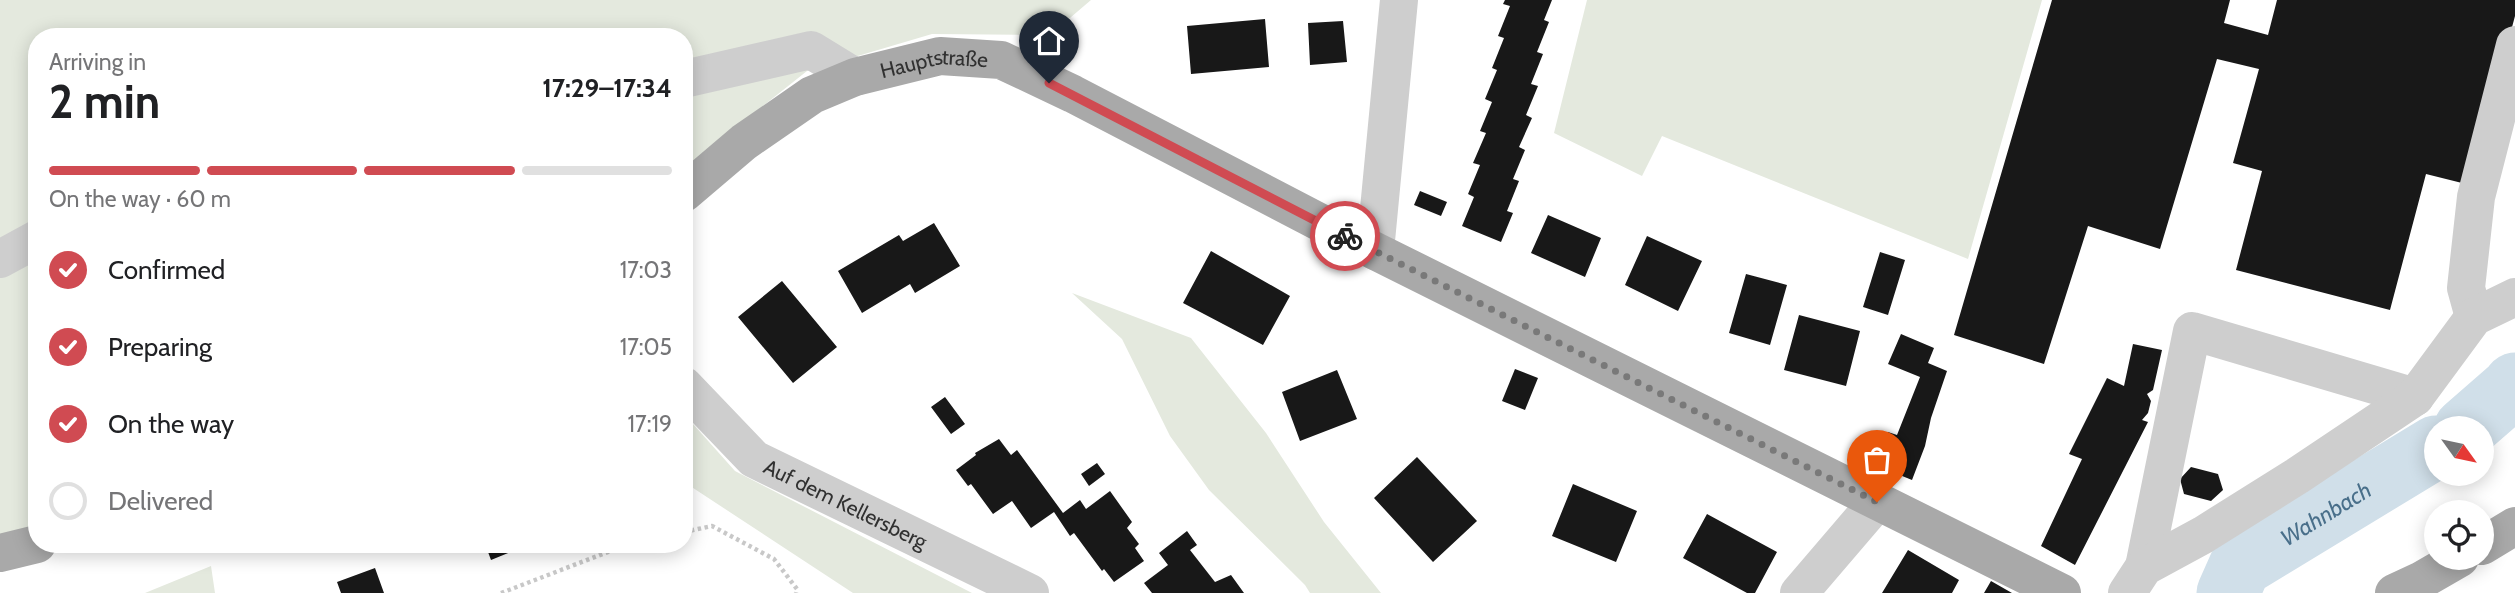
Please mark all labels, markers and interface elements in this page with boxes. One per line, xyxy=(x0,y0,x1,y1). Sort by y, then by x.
pin xyxy=(1019,11,1079,83)
icon: home xyxy=(1030,22,1068,60)
street label: Hauptstraße xyxy=(877,43,989,83)
text: Arriving in xyxy=(49,48,146,76)
text: 17:29–17:34 xyxy=(542,72,672,104)
text: 2 min xyxy=(49,74,160,130)
text: On the way · 60 m xyxy=(49,185,231,213)
courier xyxy=(1310,201,1380,271)
icon: bike xyxy=(1326,217,1364,255)
icon: check xyxy=(49,251,87,289)
text: Confirmed xyxy=(108,254,225,286)
text: 17:03 xyxy=(620,256,672,284)
icon: check xyxy=(49,328,87,366)
text: Preparing xyxy=(108,331,212,363)
text: 17:05 xyxy=(620,333,672,361)
icon: check xyxy=(49,405,87,443)
text: On the way xyxy=(108,408,234,440)
text: 17:19 xyxy=(628,410,672,438)
north arrow xyxy=(2424,416,2494,486)
map controls xyxy=(2424,416,2494,570)
pin xyxy=(1847,430,1907,502)
icon: bag xyxy=(1858,441,1896,479)
street label: Auf dem Kellersberg xyxy=(760,453,932,554)
water label: Wahnbach xyxy=(2275,476,2376,552)
text: Delivered xyxy=(108,485,213,517)
button: locate xyxy=(2424,500,2494,570)

